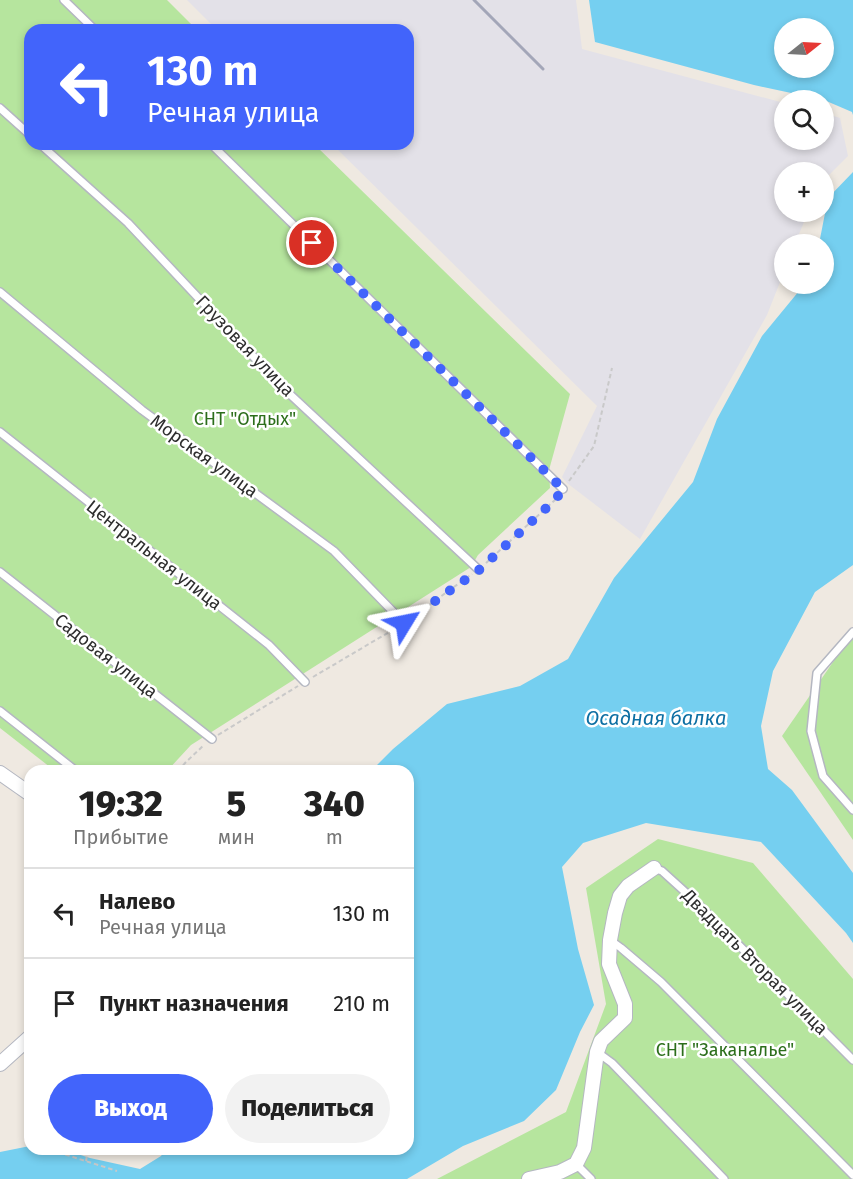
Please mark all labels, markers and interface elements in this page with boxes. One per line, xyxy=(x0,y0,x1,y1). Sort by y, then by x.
north arrow xyxy=(774,18,834,78)
map controls xyxy=(774,18,834,294)
text: 130 m xyxy=(147,46,258,96)
icon: left xyxy=(48,48,126,126)
button: search xyxy=(774,90,834,150)
text: Речная улица xyxy=(147,97,319,129)
button: + xyxy=(774,162,834,222)
pin xyxy=(286,217,337,268)
icon: arrive xyxy=(295,226,328,259)
button: − xyxy=(774,234,834,294)
street label: Грузовая улица xyxy=(191,291,299,401)
park label: СНТ "Отдых" xyxy=(194,408,296,430)
street label: Морская улица xyxy=(146,410,262,502)
street label: Центральная улица xyxy=(82,495,226,615)
position arrow xyxy=(372,591,436,655)
street label: Садовая улица xyxy=(50,609,162,703)
water label: Осадная балка xyxy=(586,706,726,730)
text: 19:32 xyxy=(79,782,163,826)
text: 5 xyxy=(226,782,246,826)
text: 340 xyxy=(304,782,365,826)
text: Прибытие xyxy=(73,825,169,849)
text: мин xyxy=(218,825,255,849)
text: m xyxy=(326,825,343,849)
street label: Двадцать Вторая улица xyxy=(677,884,832,1039)
text: Налево xyxy=(99,888,175,915)
icon: left xyxy=(48,897,81,930)
text: 130 m xyxy=(333,900,390,927)
text: Речная улица xyxy=(99,915,227,939)
icon: arrive xyxy=(48,987,81,1020)
text: Пункт назначения xyxy=(99,990,289,1017)
text: 210 m xyxy=(333,990,390,1017)
park label: СНТ "Заканалье" xyxy=(656,1039,794,1061)
button: Выход xyxy=(48,1074,213,1143)
button: Поделиться xyxy=(225,1074,390,1143)

